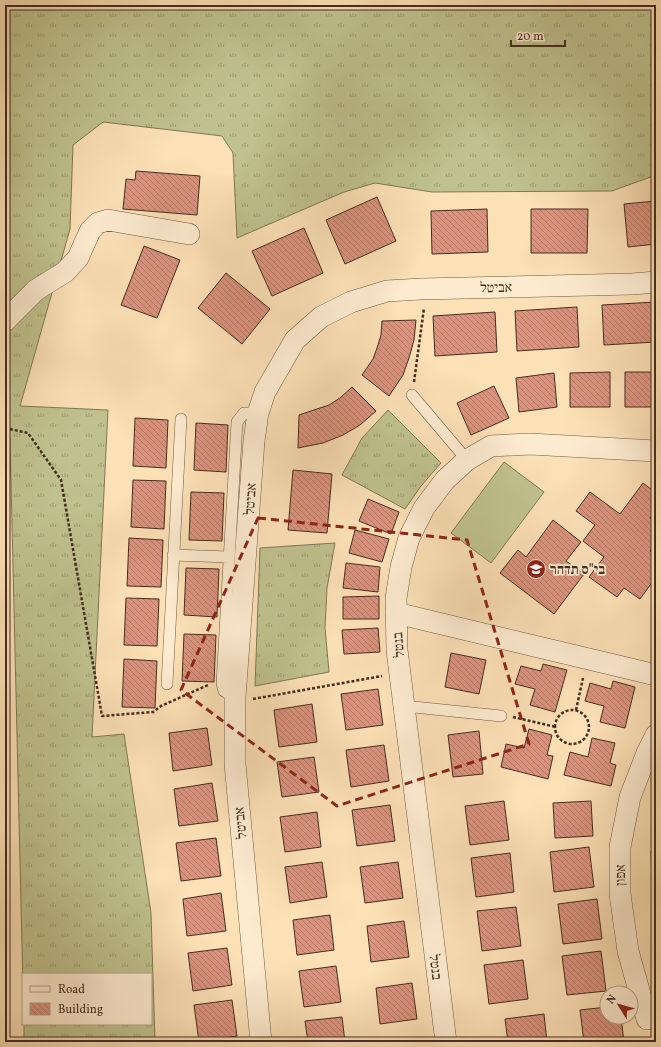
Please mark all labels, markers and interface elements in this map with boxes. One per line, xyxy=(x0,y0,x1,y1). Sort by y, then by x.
scale bar xyxy=(511,22,565,48)
text: 20 m xyxy=(517,29,544,45)
street label: אביטל xyxy=(480,279,512,298)
street label: אביטל xyxy=(241,482,262,516)
school or university icon: בי"ס תדהר xyxy=(525,558,547,580)
place label: בי"ס תדהר xyxy=(550,561,605,580)
street label: בנטל xyxy=(389,631,410,658)
street label: אביטל xyxy=(231,806,252,840)
street label: אפון xyxy=(612,864,631,886)
street label: בנטל xyxy=(424,953,446,981)
legend xyxy=(22,973,152,1025)
text: Road xyxy=(58,982,85,998)
north arrow xyxy=(599,985,639,1025)
text: N xyxy=(604,992,621,1008)
text: Building xyxy=(58,1002,103,1018)

